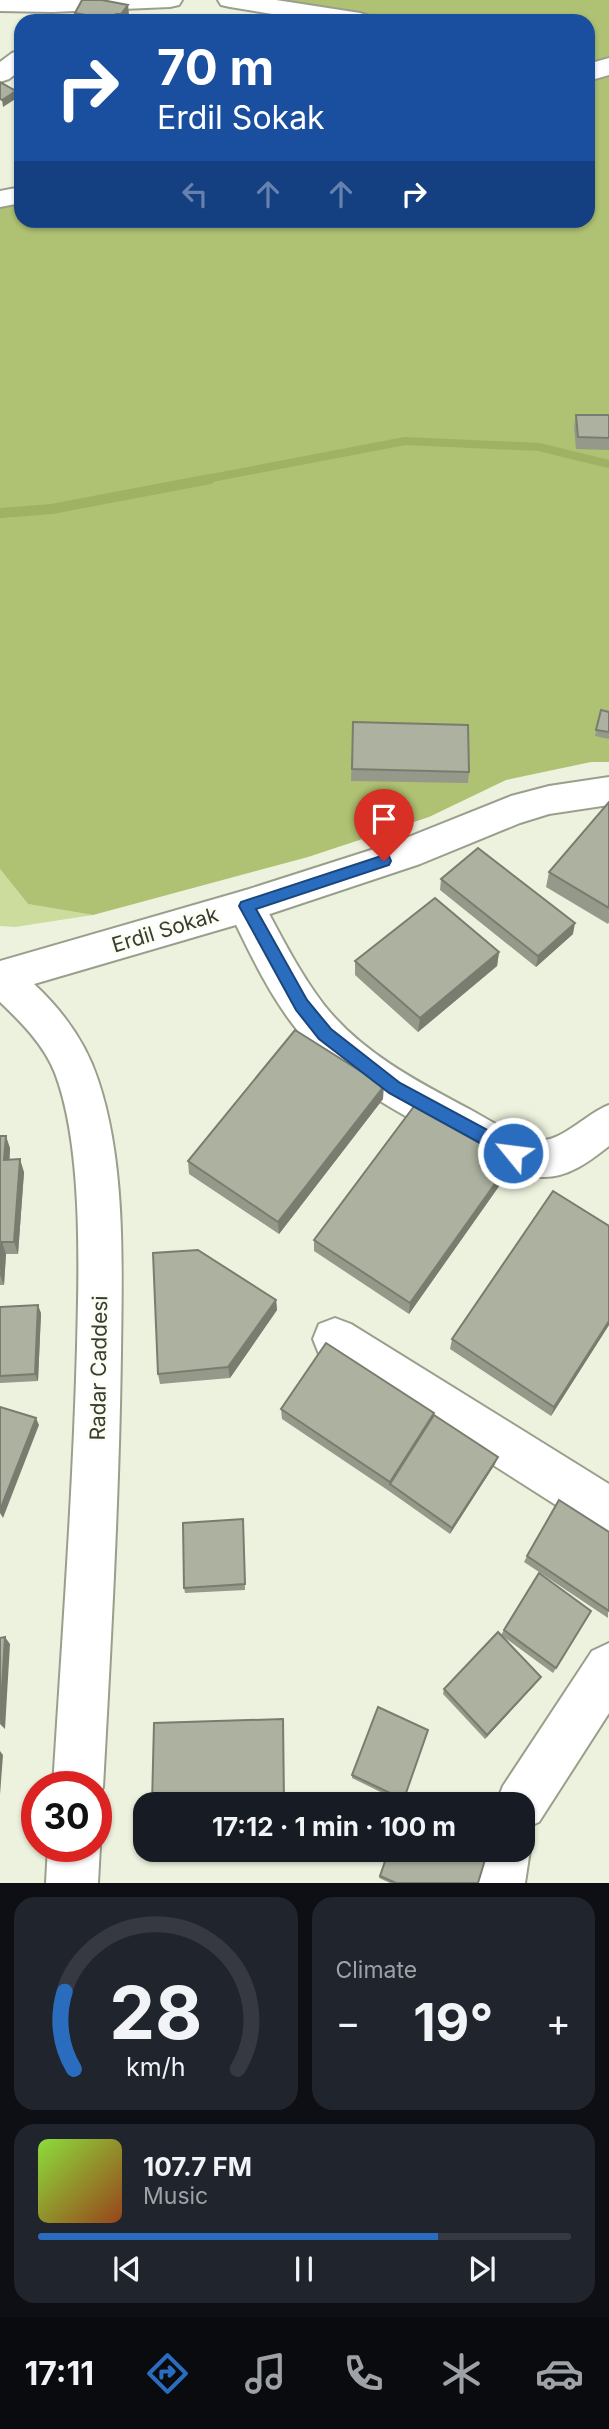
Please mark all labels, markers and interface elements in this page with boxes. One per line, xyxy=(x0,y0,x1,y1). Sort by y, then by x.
text: 70 m xyxy=(157,38,274,97)
icon: right xyxy=(42,42,133,133)
text: Erdil Sokak xyxy=(157,98,325,137)
icon: left xyxy=(176,175,214,213)
icon: ahead xyxy=(249,175,287,213)
icon: ahead xyxy=(322,175,360,213)
icon: right xyxy=(395,175,433,213)
pin xyxy=(354,789,414,861)
icon: arrive xyxy=(365,800,403,838)
street label: Erdil Sokak xyxy=(109,901,222,958)
position arrow xyxy=(476,1116,550,1190)
street label: Radar Caddesi xyxy=(85,1295,112,1441)
speed limit sign: 30 xyxy=(21,1771,112,1862)
text: 17:12 · 1 min · 100 m xyxy=(212,1811,456,1842)
text: Climate xyxy=(336,1956,417,1984)
text: 28 xyxy=(109,1969,202,2058)
text: 19° xyxy=(413,1991,493,2054)
text: − xyxy=(336,1999,361,2045)
text: + xyxy=(546,1999,571,2045)
text: km/h xyxy=(126,2052,185,2082)
text: 107.7 FM xyxy=(143,2151,252,2182)
text: Music xyxy=(143,2182,208,2210)
icon: previous xyxy=(108,2250,146,2288)
icon: pause xyxy=(285,2250,323,2288)
icon: next xyxy=(463,2250,501,2288)
icon: directions xyxy=(143,2349,192,2398)
icon: music xyxy=(241,2349,290,2398)
icon: phone xyxy=(339,2349,388,2398)
icon: climate xyxy=(437,2349,486,2398)
icon: car xyxy=(535,2349,584,2398)
text: 17:11 xyxy=(25,2354,94,2393)

